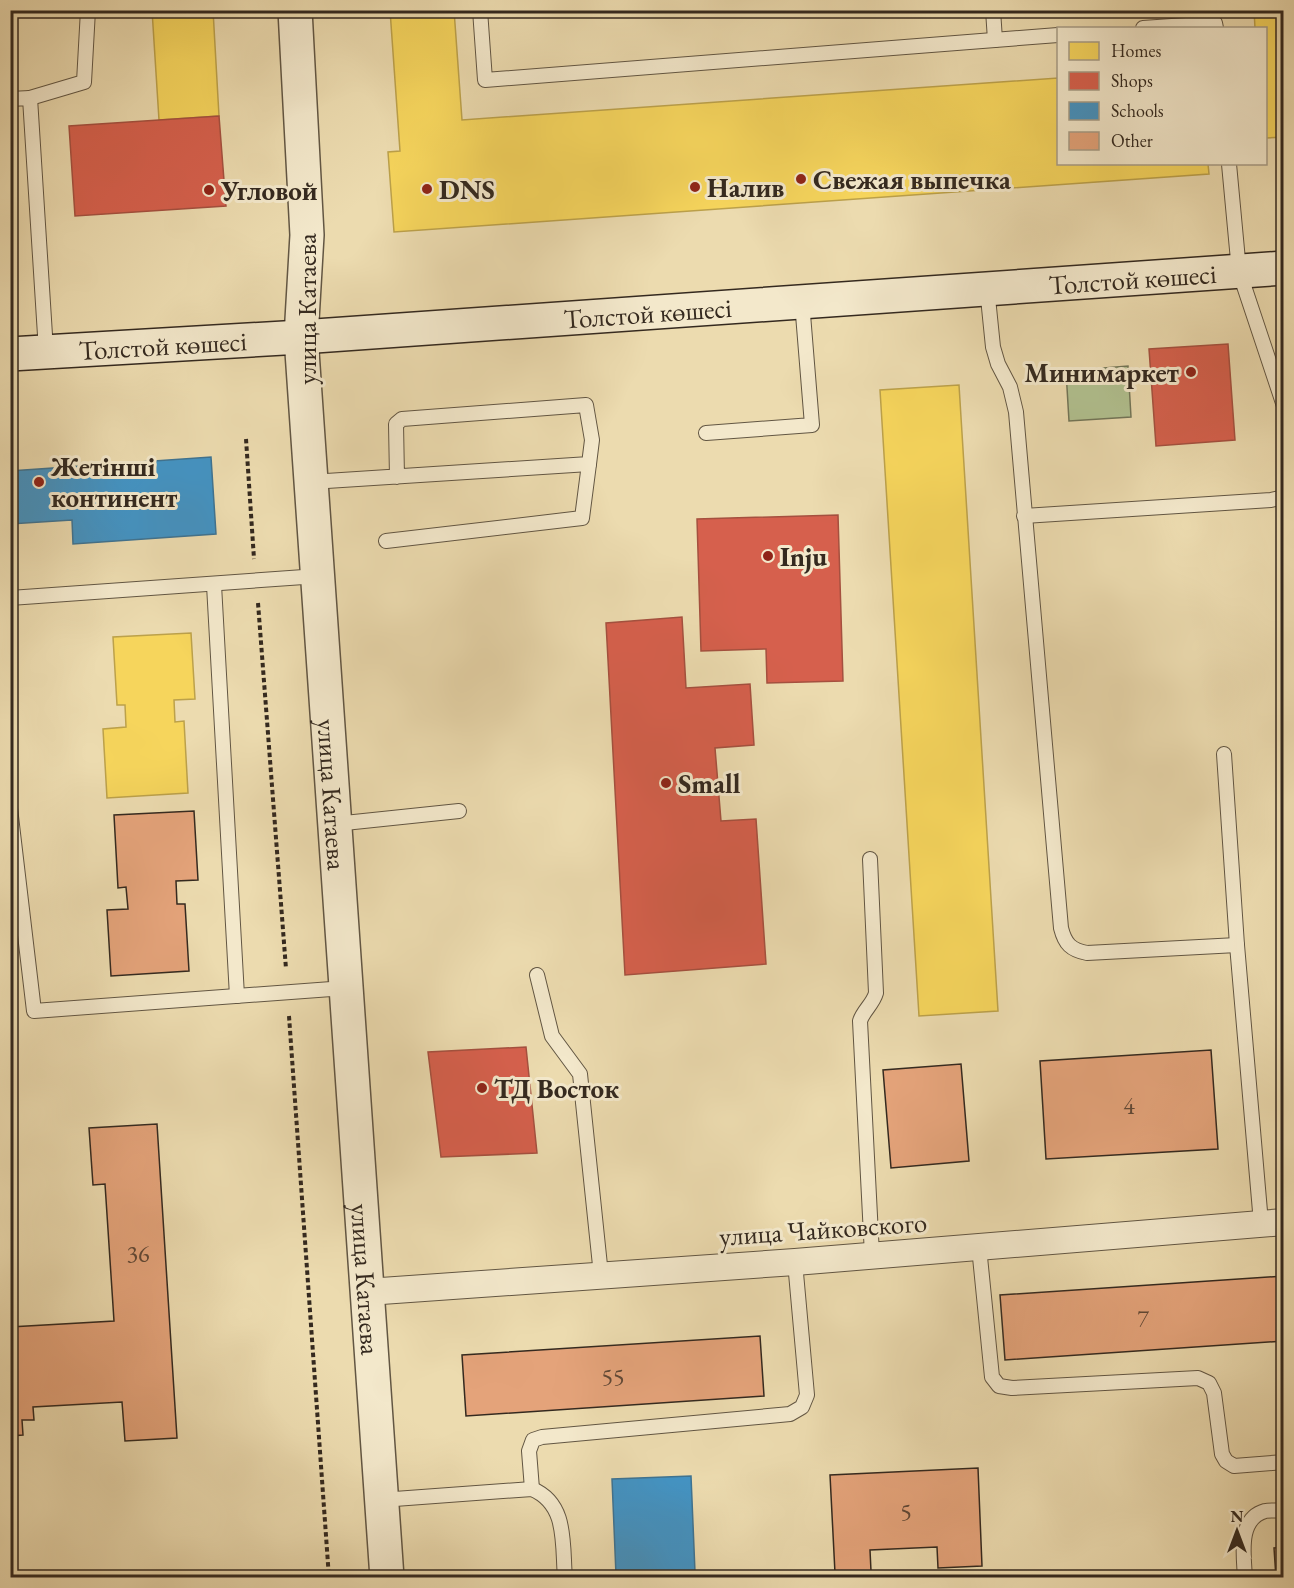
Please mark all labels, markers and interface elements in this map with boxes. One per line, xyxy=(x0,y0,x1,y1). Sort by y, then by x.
legend xyxy=(1057,27,1267,165)
text: Homes xyxy=(1111,39,1162,62)
text: Shops xyxy=(1111,69,1153,92)
text: Schools xyxy=(1111,99,1164,122)
text: Other xyxy=(1111,129,1153,152)
place label: Свежая выпечка xyxy=(813,162,1011,197)
place label: Налив xyxy=(707,170,784,205)
place label: DNS xyxy=(439,172,495,207)
marker: Свежая выпечка xyxy=(794,172,808,186)
place label: Угловой xyxy=(220,173,318,208)
marker: Налив xyxy=(688,180,702,194)
marker: DNS xyxy=(420,182,434,196)
marker: Угловой xyxy=(202,183,216,197)
street label: улица Катаева xyxy=(289,233,324,385)
street label: Толстой көшесі xyxy=(1047,255,1218,302)
street label: Толстой көшесі xyxy=(562,289,733,336)
street label: Толстой көшесі xyxy=(78,323,248,367)
place label: Минимаркет xyxy=(1024,355,1179,390)
marker: Минимаркет xyxy=(1184,365,1198,379)
place label: Жетінші континент xyxy=(50,449,177,515)
marker: Жетінші континент xyxy=(32,475,46,489)
place label: Inju xyxy=(780,539,827,574)
marker: Inju xyxy=(761,549,775,563)
street label: улица Катаева xyxy=(310,717,355,872)
place label: Small xyxy=(678,766,741,801)
marker: Small xyxy=(659,776,673,790)
place label: ТД Восток xyxy=(494,1071,619,1106)
marker: ТД Восток xyxy=(475,1081,489,1095)
house number: 4 xyxy=(1123,1090,1135,1121)
street label: улица Катаева xyxy=(344,1202,389,1356)
street label: улица Чайковского xyxy=(718,1204,928,1254)
house number: 36 xyxy=(126,1238,150,1269)
house number: 7 xyxy=(1137,1303,1149,1334)
house number: 55 xyxy=(601,1361,625,1392)
house number: 5 xyxy=(900,1496,912,1527)
north arrow xyxy=(1207,1501,1267,1561)
text: N xyxy=(1231,1506,1244,1527)

